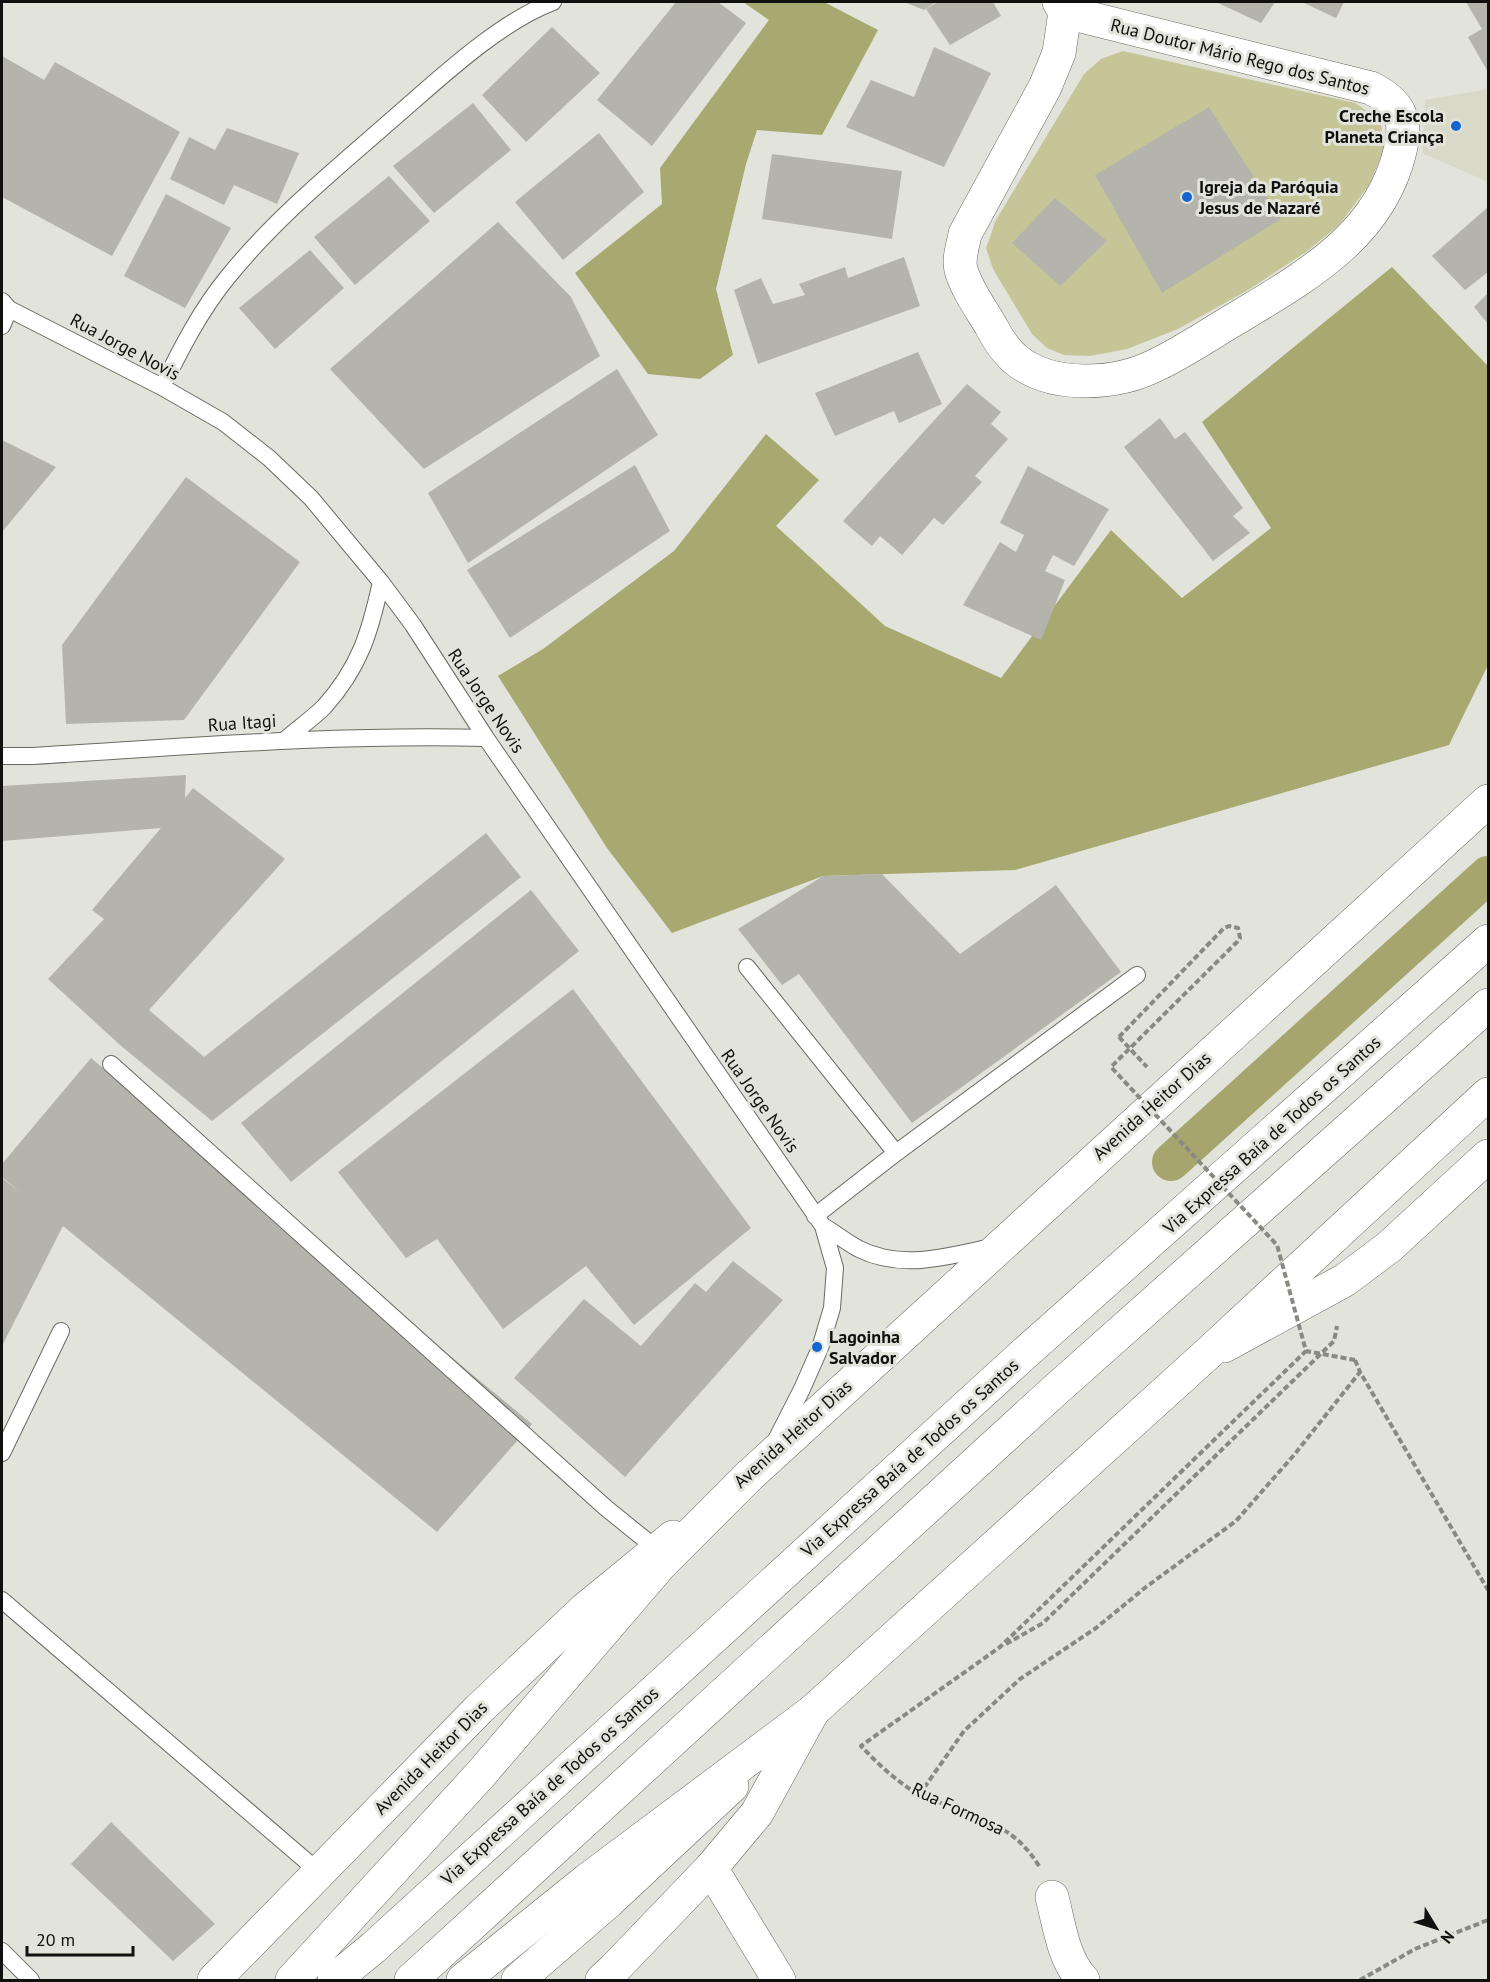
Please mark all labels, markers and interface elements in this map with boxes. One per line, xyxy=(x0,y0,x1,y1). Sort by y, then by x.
street label: Rua Doutor Mário Rego dos Santos xyxy=(1108,13,1372,100)
place label: Creche Escola Planeta Criança xyxy=(1325,104,1444,148)
marker: Creche Escola Planeta Criança xyxy=(1449,119,1463,133)
place label: Igreja da Paróquia Jesus de Nazaré xyxy=(1198,175,1339,219)
marker: Igreja da Paróquia Jesus de Nazaré xyxy=(1180,190,1194,204)
street label: Rua Jorge Novis xyxy=(66,308,184,385)
street label: Rua Jorge Novis xyxy=(443,644,530,757)
street label: Rua Itagi xyxy=(207,709,277,736)
street label: Via Expressa Baía de Todos os Santos xyxy=(1157,1031,1385,1239)
street label: Rua Jorge Novis xyxy=(716,1044,805,1157)
street label: Avenida Heitor Dias xyxy=(1088,1046,1216,1165)
place label: Lagoinha Salvador xyxy=(829,1325,900,1369)
marker: Lagoinha Salvador xyxy=(810,1340,824,1354)
street label: Via Expressa Baía de Todos os Santos xyxy=(795,1354,1023,1562)
street label: Avenida Heitor Dias xyxy=(729,1374,857,1493)
street label: Via Expressa Baía de Todos os Santos xyxy=(435,1682,663,1890)
street label: Avenida Heitor Dias xyxy=(369,1696,492,1819)
street label: Rua Formosa xyxy=(908,1777,1008,1840)
north arrow xyxy=(1406,1898,1466,1958)
scale bar xyxy=(27,1919,134,1957)
text: N xyxy=(1437,1927,1459,1948)
text: 20 m xyxy=(36,1928,75,1951)

